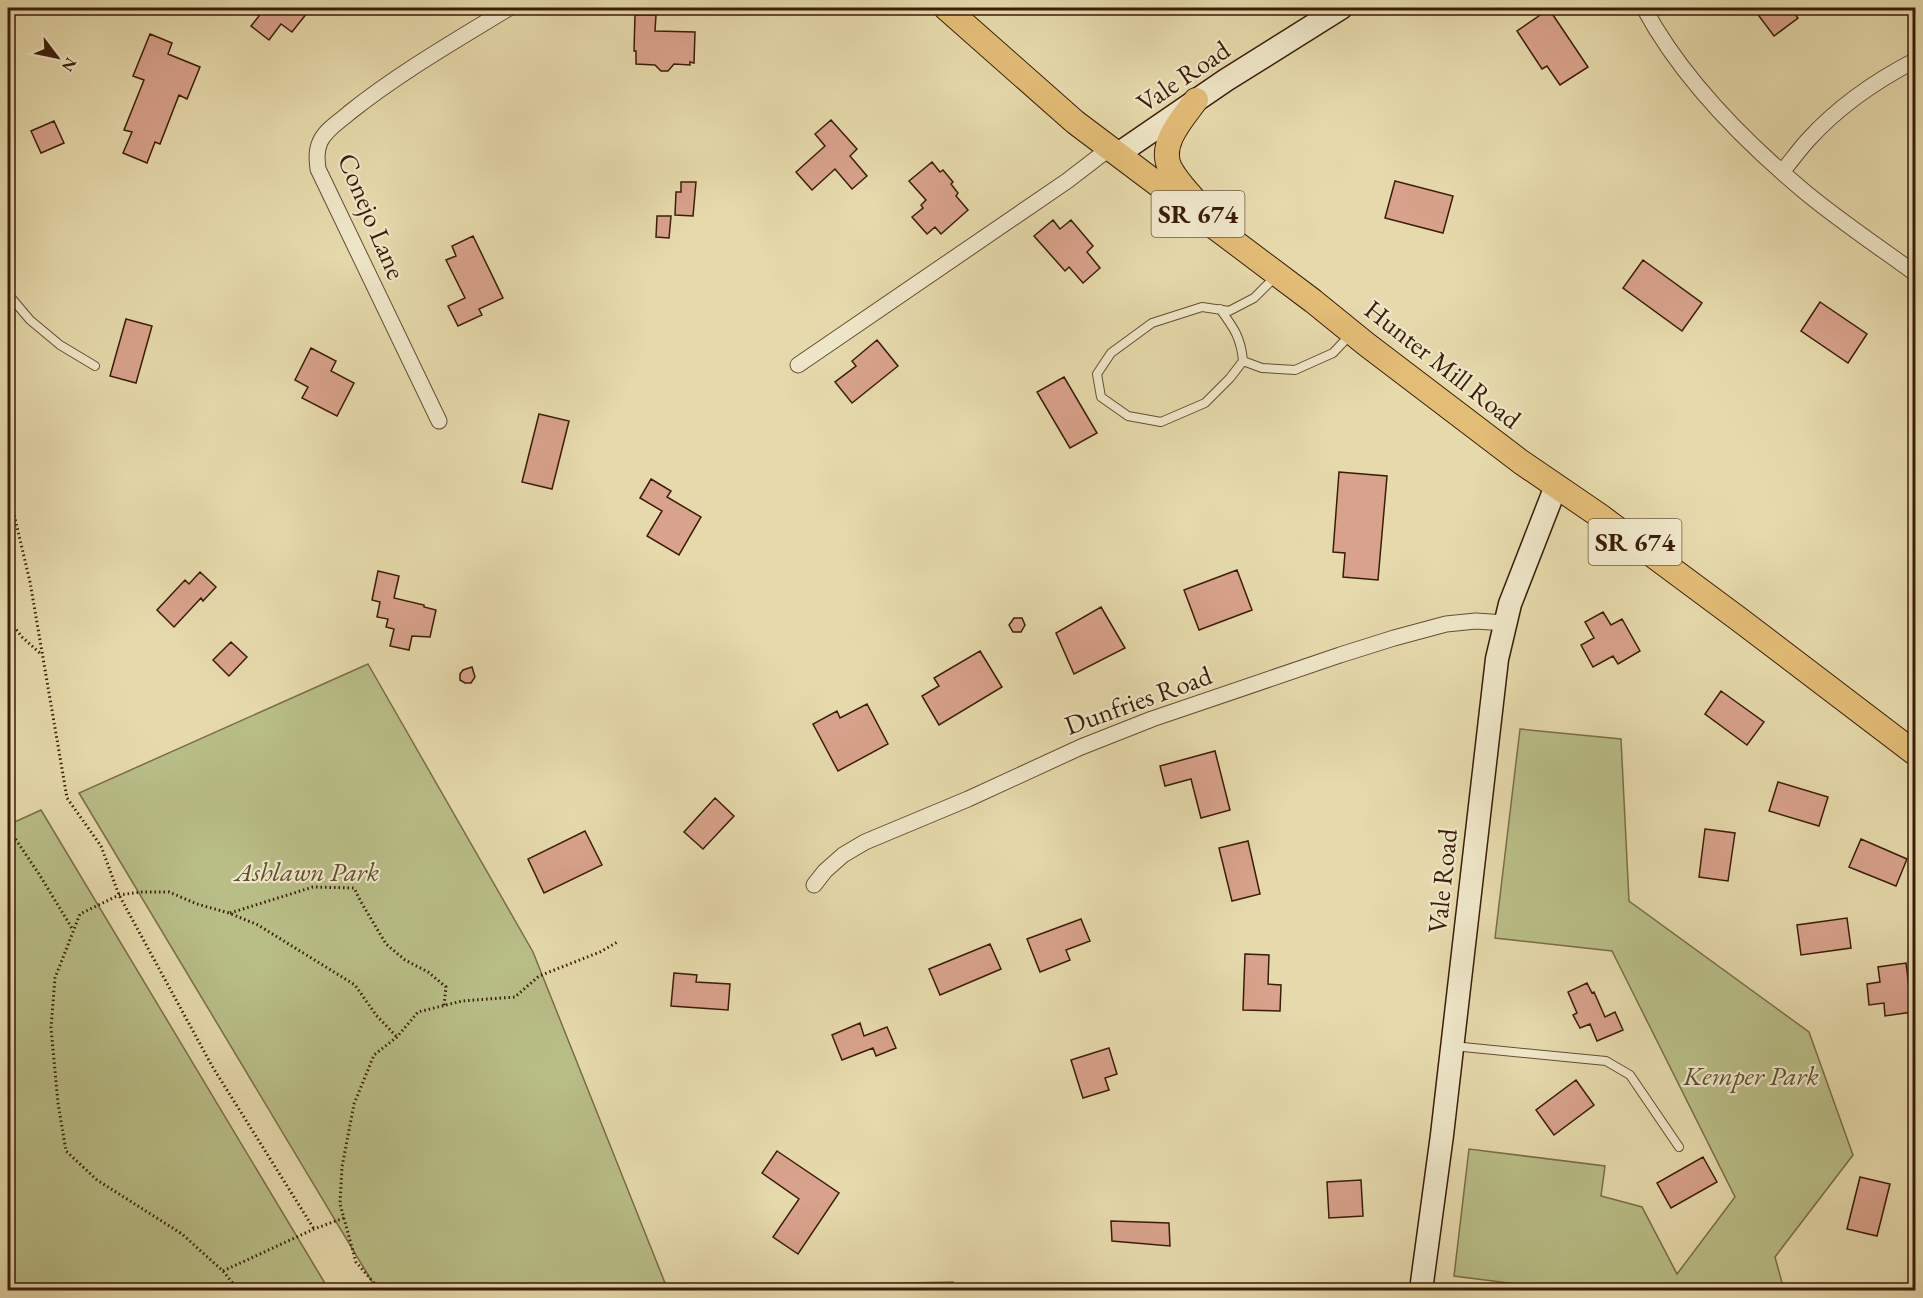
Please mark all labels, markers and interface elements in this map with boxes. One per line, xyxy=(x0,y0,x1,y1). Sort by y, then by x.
north arrow xyxy=(27,27,87,87)
street label: Vale Road xyxy=(1130,32,1237,120)
text: N xyxy=(57,54,82,76)
street label: Conejo Lane xyxy=(330,148,414,284)
road number: SR 674 xyxy=(1152,191,1244,237)
street label: Hunter Mill Road xyxy=(1358,292,1529,436)
road number: SR 674 xyxy=(1588,519,1682,565)
street label: Dunfries Road xyxy=(1060,657,1217,743)
street label: Vale Road xyxy=(1419,827,1465,935)
park label: Ashlawn Park xyxy=(233,854,379,889)
park label: Kemper Park xyxy=(1682,1058,1819,1093)

